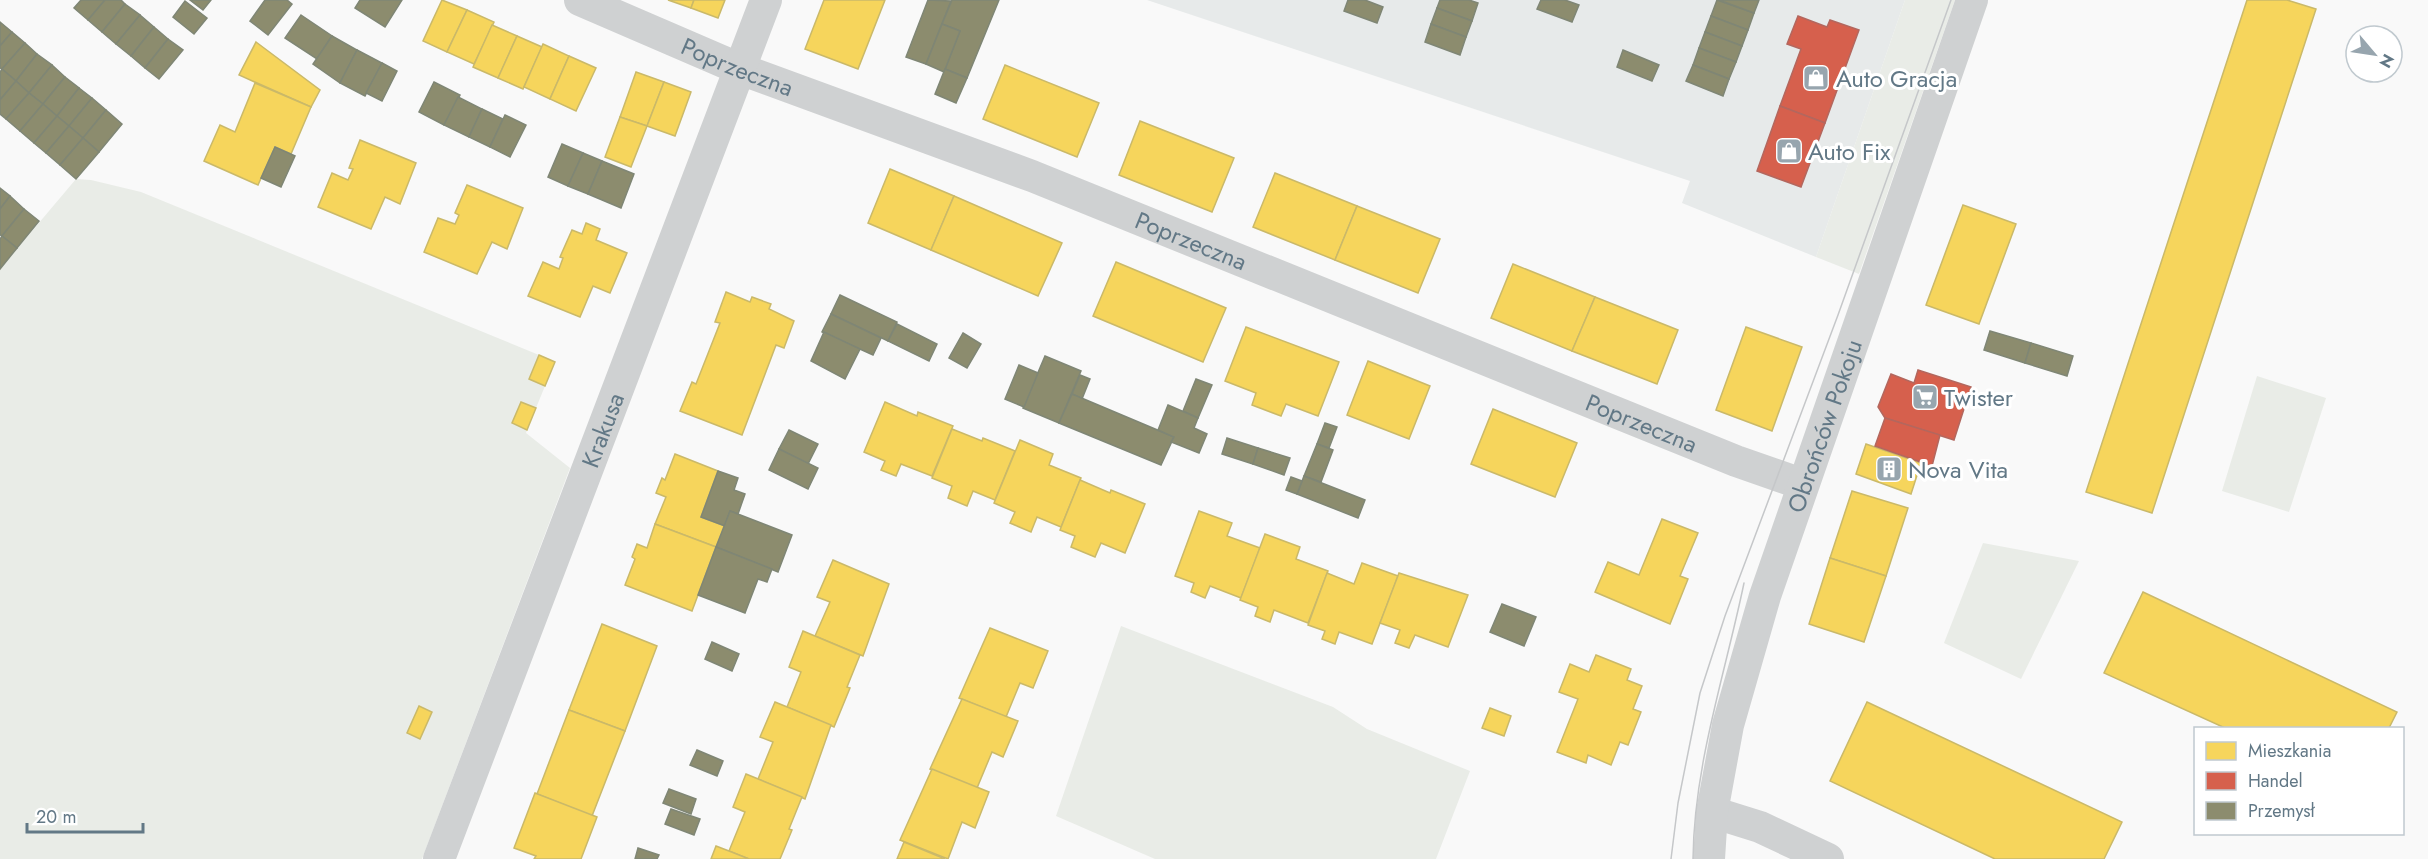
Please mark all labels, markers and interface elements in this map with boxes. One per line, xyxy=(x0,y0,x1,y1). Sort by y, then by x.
north arrow xyxy=(2344,24,2404,84)
street label: Poprzeczna xyxy=(676,28,798,105)
text: N xyxy=(2374,50,2400,72)
place label: Auto Gracja xyxy=(1836,61,1957,96)
shop icon: Auto Gracja xyxy=(1801,63,1831,93)
place label: Auto Fix xyxy=(1808,134,1891,169)
shop icon: Auto Fix xyxy=(1774,136,1804,166)
street label: Poprzeczna xyxy=(1130,202,1252,279)
street label: Obrońców Pokoju xyxy=(1778,334,1870,517)
place label: Twister xyxy=(1944,380,2014,415)
supermarket icon: Twister xyxy=(1910,382,1940,412)
street label: Poprzeczna xyxy=(1580,384,1703,461)
street label: Krakusa xyxy=(572,388,632,472)
place label: Nova Vita xyxy=(1908,452,2008,487)
building icon: Nova Vita xyxy=(1874,454,1904,484)
legend xyxy=(2194,727,2404,835)
text: Mieszkania xyxy=(2248,738,2331,764)
text: Handel xyxy=(2248,768,2303,794)
scale bar xyxy=(27,796,142,834)
text: Przemysł xyxy=(2248,798,2316,824)
text: 20 m xyxy=(36,804,76,830)

